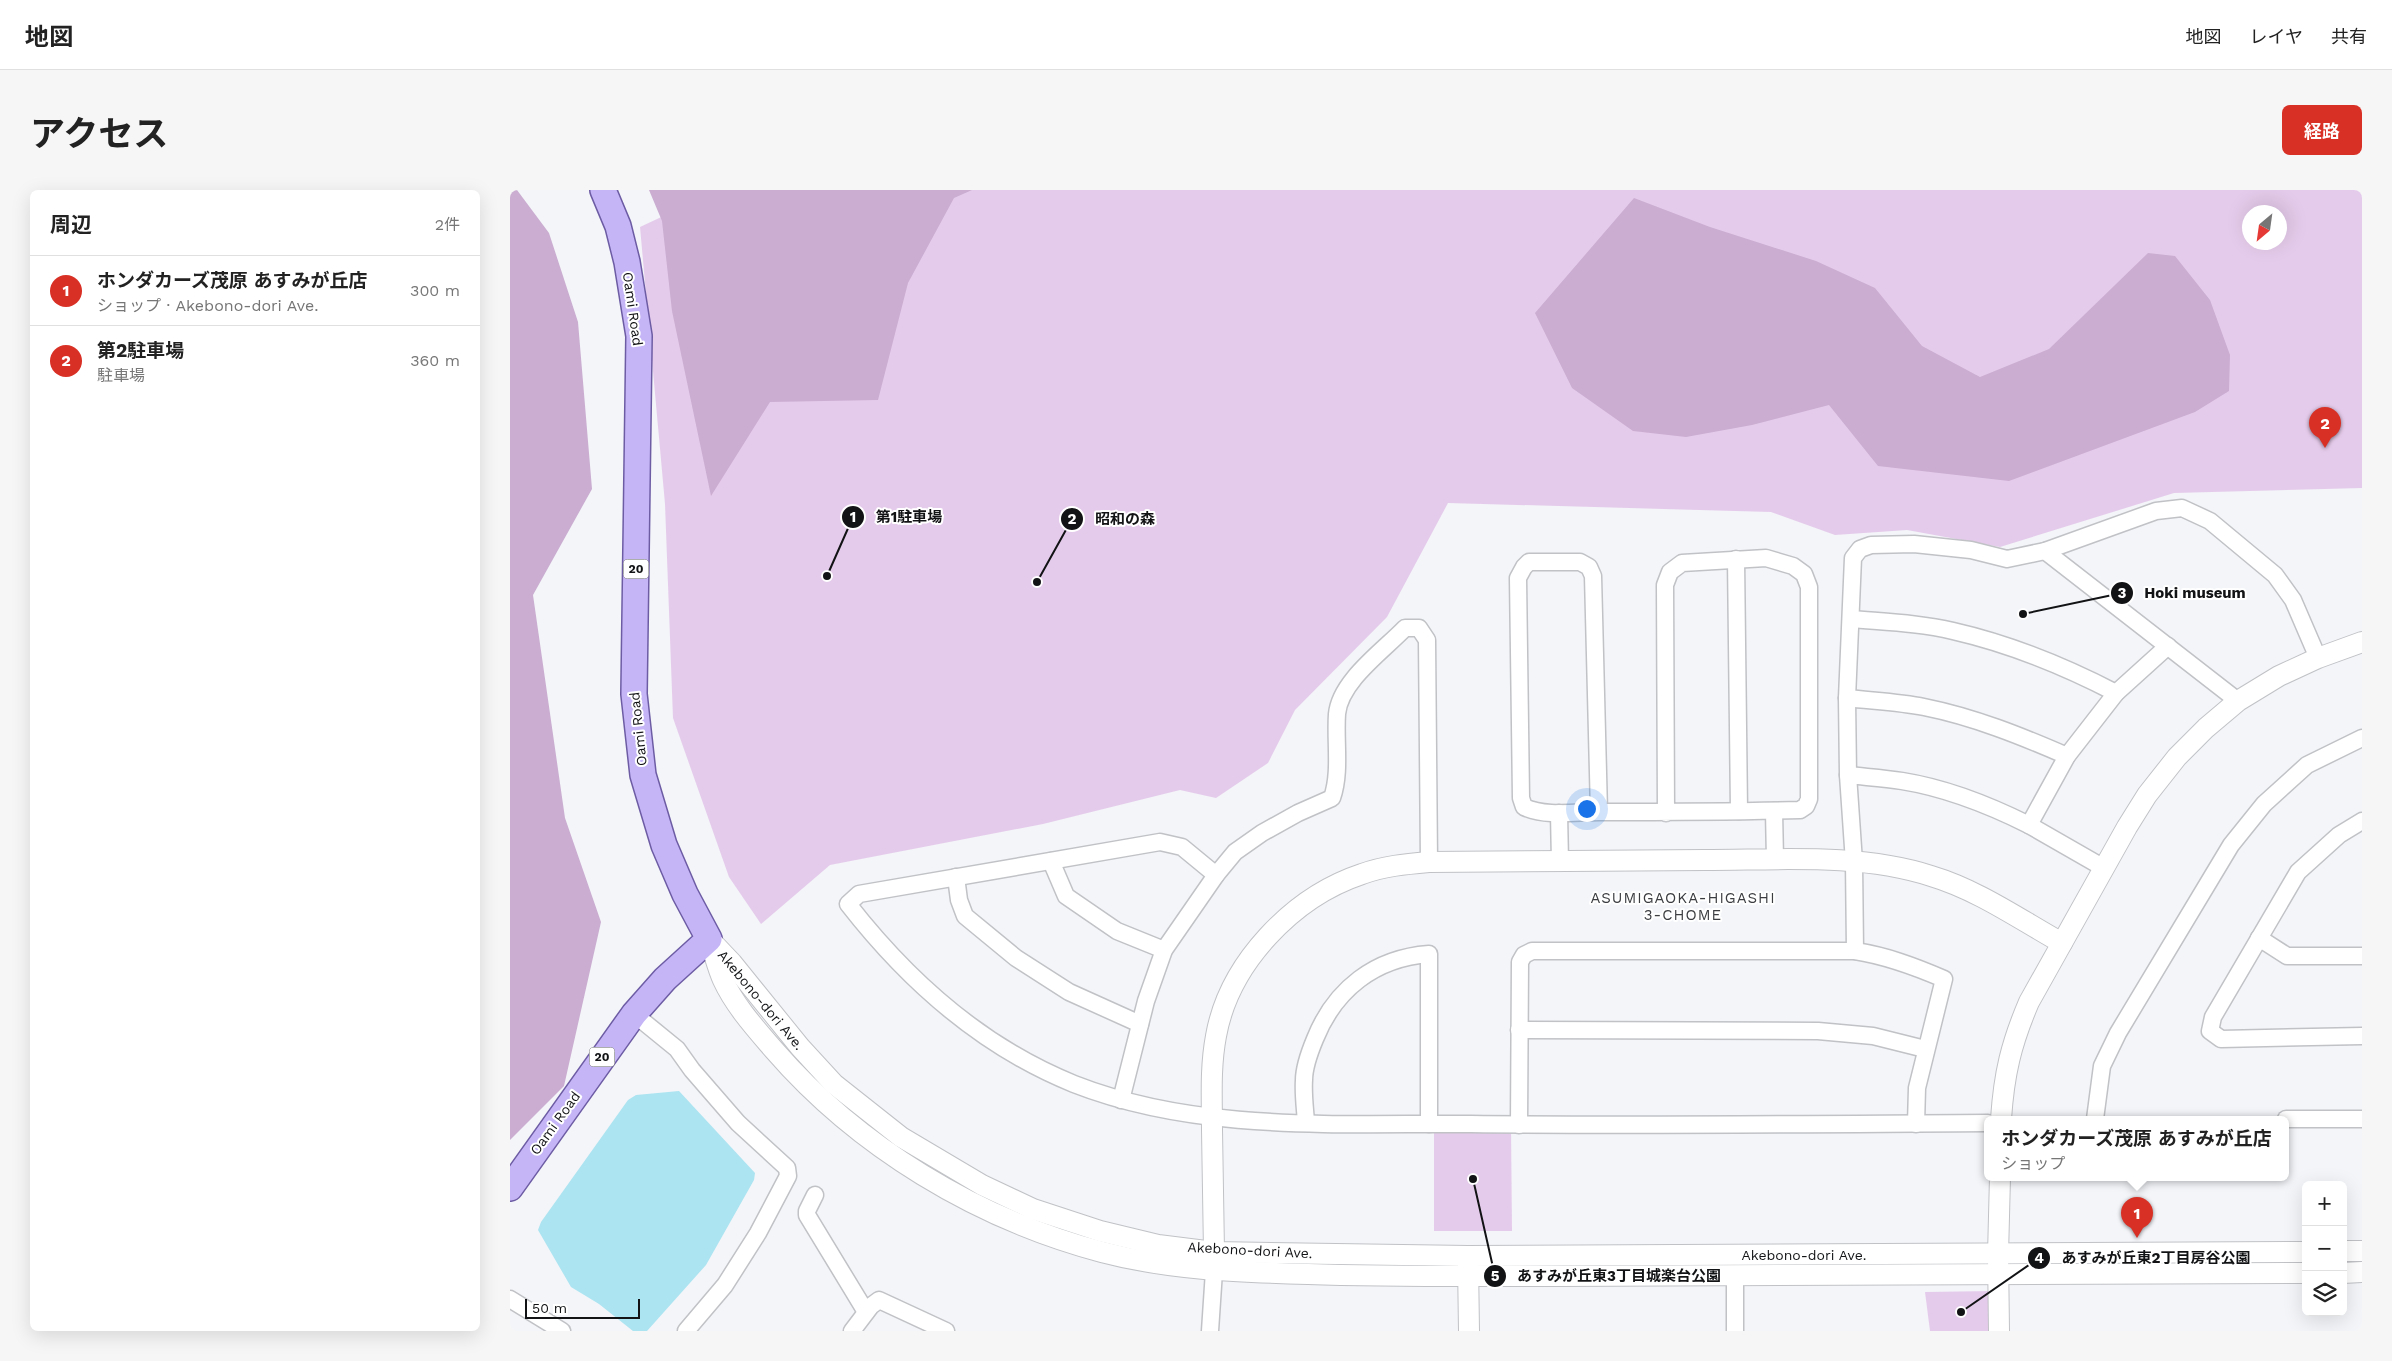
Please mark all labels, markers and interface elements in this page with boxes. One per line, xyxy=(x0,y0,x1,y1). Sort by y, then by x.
text: 地図 xyxy=(25,23,73,51)
text: 地図 xyxy=(2186,26,2222,47)
text: レイヤ xyxy=(2250,26,2303,47)
text: 共有 xyxy=(2331,26,2367,47)
button: 経路 xyxy=(2282,105,2362,155)
text: アクセス xyxy=(30,113,168,155)
north arrow xyxy=(2242,205,2287,250)
text: 周辺 xyxy=(50,212,92,237)
text: 2件 xyxy=(435,215,460,234)
text: ホンダカーズ茂原 あすみが丘店 xyxy=(97,269,368,292)
street label: Oami Road xyxy=(620,271,646,347)
text: 1 xyxy=(63,281,69,300)
text: 300 m xyxy=(410,281,460,300)
text: ショップ · Akebono-dori Ave. xyxy=(97,296,318,315)
text: 第2駐車場 xyxy=(97,339,184,362)
text: 2 xyxy=(61,351,71,370)
text: 360 m xyxy=(410,351,460,370)
text: 駐車場 xyxy=(97,366,145,385)
pin: 2 xyxy=(2309,407,2341,448)
callout: 第1駐車場 xyxy=(840,502,952,532)
callout: 昭和の森 xyxy=(1060,504,1165,534)
text: 1 xyxy=(850,508,856,526)
text: 第1駐車場 xyxy=(876,508,942,526)
text: 2 xyxy=(1068,510,1077,528)
text: 昭和の森 xyxy=(1095,510,1155,528)
road number: 20 xyxy=(624,559,648,578)
callout: Hoki museum xyxy=(2110,578,2256,608)
text: 3 xyxy=(2118,584,2127,602)
text: Hoki museum xyxy=(2144,584,2246,602)
street label: Oami Road xyxy=(626,691,650,767)
your location xyxy=(1574,796,1600,822)
district label: ASUMIGAOKA-HIGASHI 3-CHOME xyxy=(1590,889,1776,924)
street label: Akebono-dori Ave. xyxy=(715,947,807,1053)
road number: 20 xyxy=(590,1048,614,1066)
street label: Oami Road xyxy=(527,1088,583,1158)
popup xyxy=(1984,1116,2289,1181)
text: ホンダカーズ茂原 あすみが丘店 xyxy=(2001,1127,2272,1150)
text: ショップ xyxy=(2001,1154,2065,1173)
map controls xyxy=(2302,1181,2347,1316)
button: + xyxy=(2302,1181,2347,1226)
pin: 1 xyxy=(2121,1197,2153,1238)
button: − xyxy=(2302,1226,2347,1271)
street label: Akebono-dori Ave. xyxy=(1187,1239,1313,1261)
callout: あすみが丘東2丁目房谷公園 xyxy=(2026,1243,2260,1273)
street label: Akebono-dori Ave. xyxy=(1741,1247,1867,1263)
text: 4 xyxy=(2034,1249,2044,1267)
text: あすみが丘東2丁目房谷公園 xyxy=(2062,1249,2250,1267)
callout: あすみが丘東3丁目城楽台公園 xyxy=(1482,1261,1731,1291)
text: 5 xyxy=(1491,1267,1500,1285)
text: あすみが丘東3丁目城楽台公園 xyxy=(1517,1267,1721,1285)
button: layers xyxy=(2302,1271,2347,1316)
scale bar xyxy=(525,1296,640,1319)
text: 50 m xyxy=(532,1300,567,1316)

